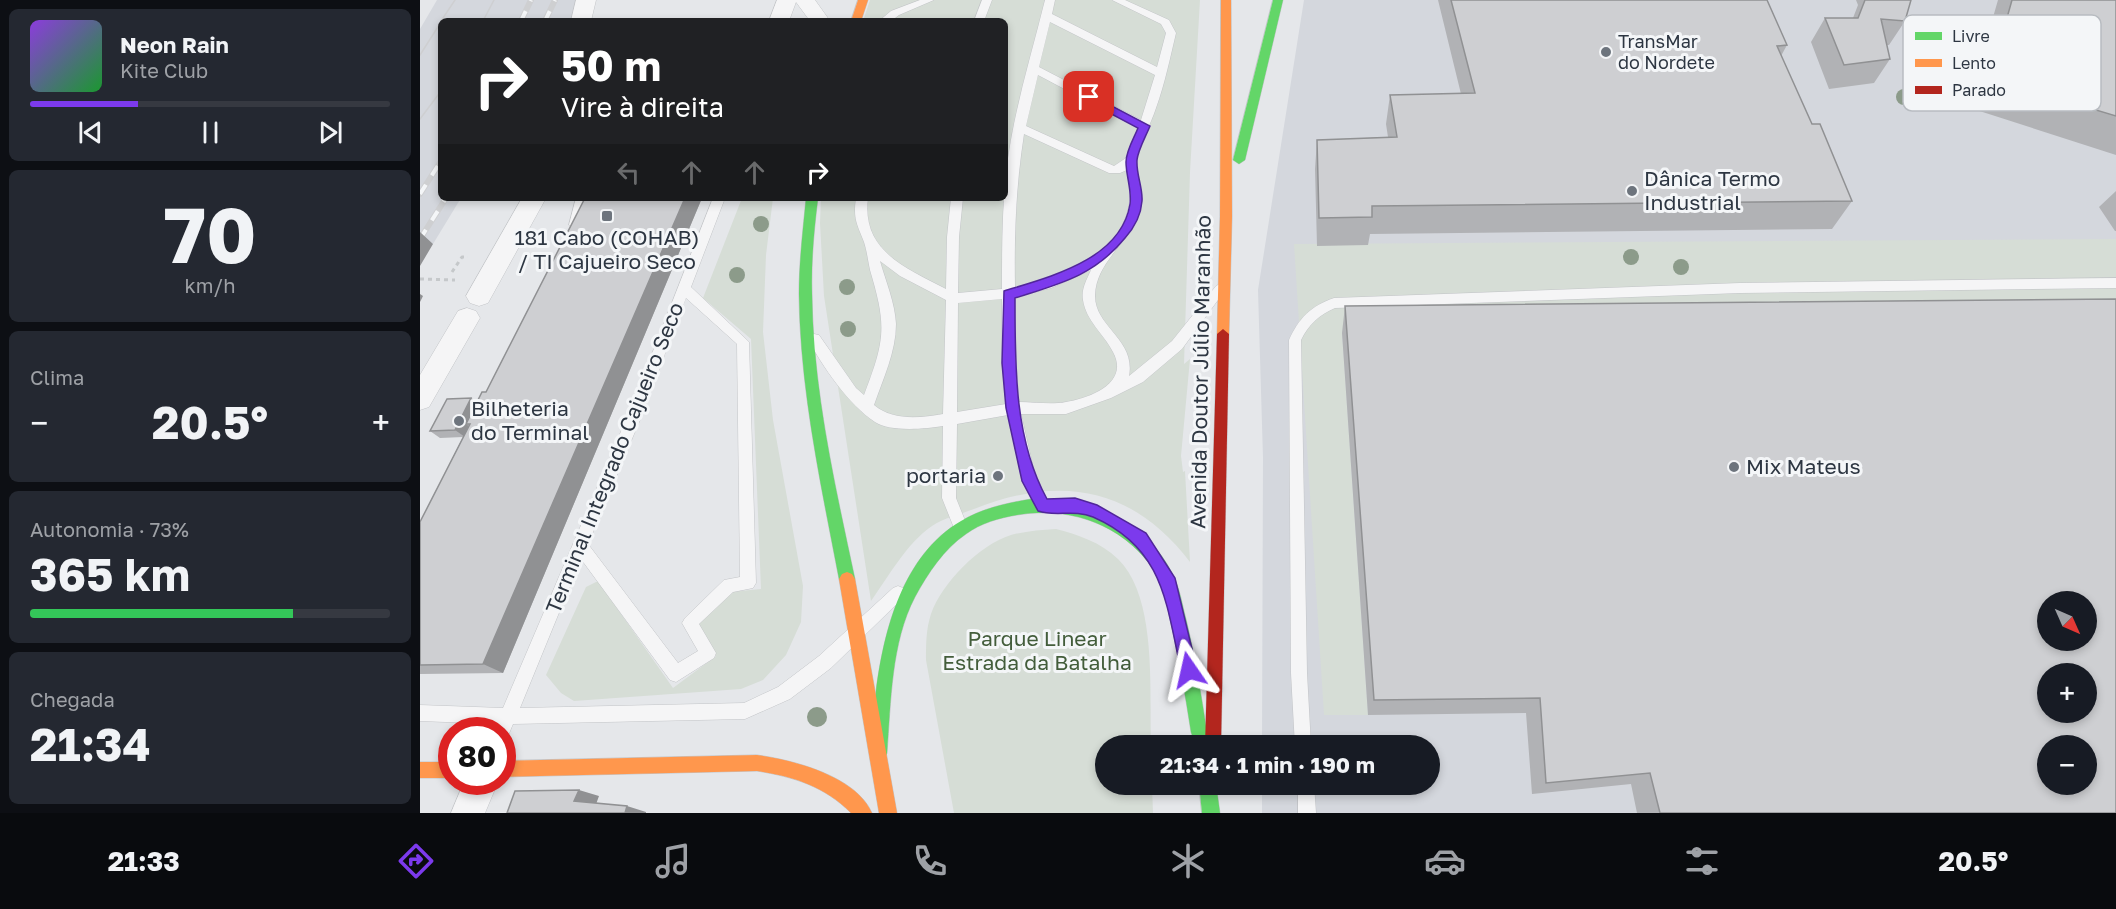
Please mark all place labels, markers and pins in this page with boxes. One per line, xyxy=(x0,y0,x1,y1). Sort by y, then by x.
place label: TransMar do Nordete xyxy=(1618,30,1715,73)
marker: TransMar do Nordete xyxy=(1599,45,1613,59)
pin xyxy=(1063,71,1114,122)
place label: Dânica Termo Industrial xyxy=(1644,165,1780,215)
marker: Dânica Termo Industrial xyxy=(1625,184,1639,198)
marker: 181 Cabo (COHAB) / TI Cajueiro Seco xyxy=(600,209,614,223)
place label: 181 Cabo (COHAB) / TI Cajueiro Seco xyxy=(514,224,700,274)
place label: Bilheteria do Terminal xyxy=(471,395,589,445)
marker: Bilheteria do Terminal xyxy=(452,414,466,428)
place label: Mix Mateus xyxy=(1746,453,1861,479)
marker: Mix Mateus xyxy=(1727,460,1741,474)
place label: portaria xyxy=(906,462,986,488)
marker: portaria xyxy=(991,469,1005,483)

